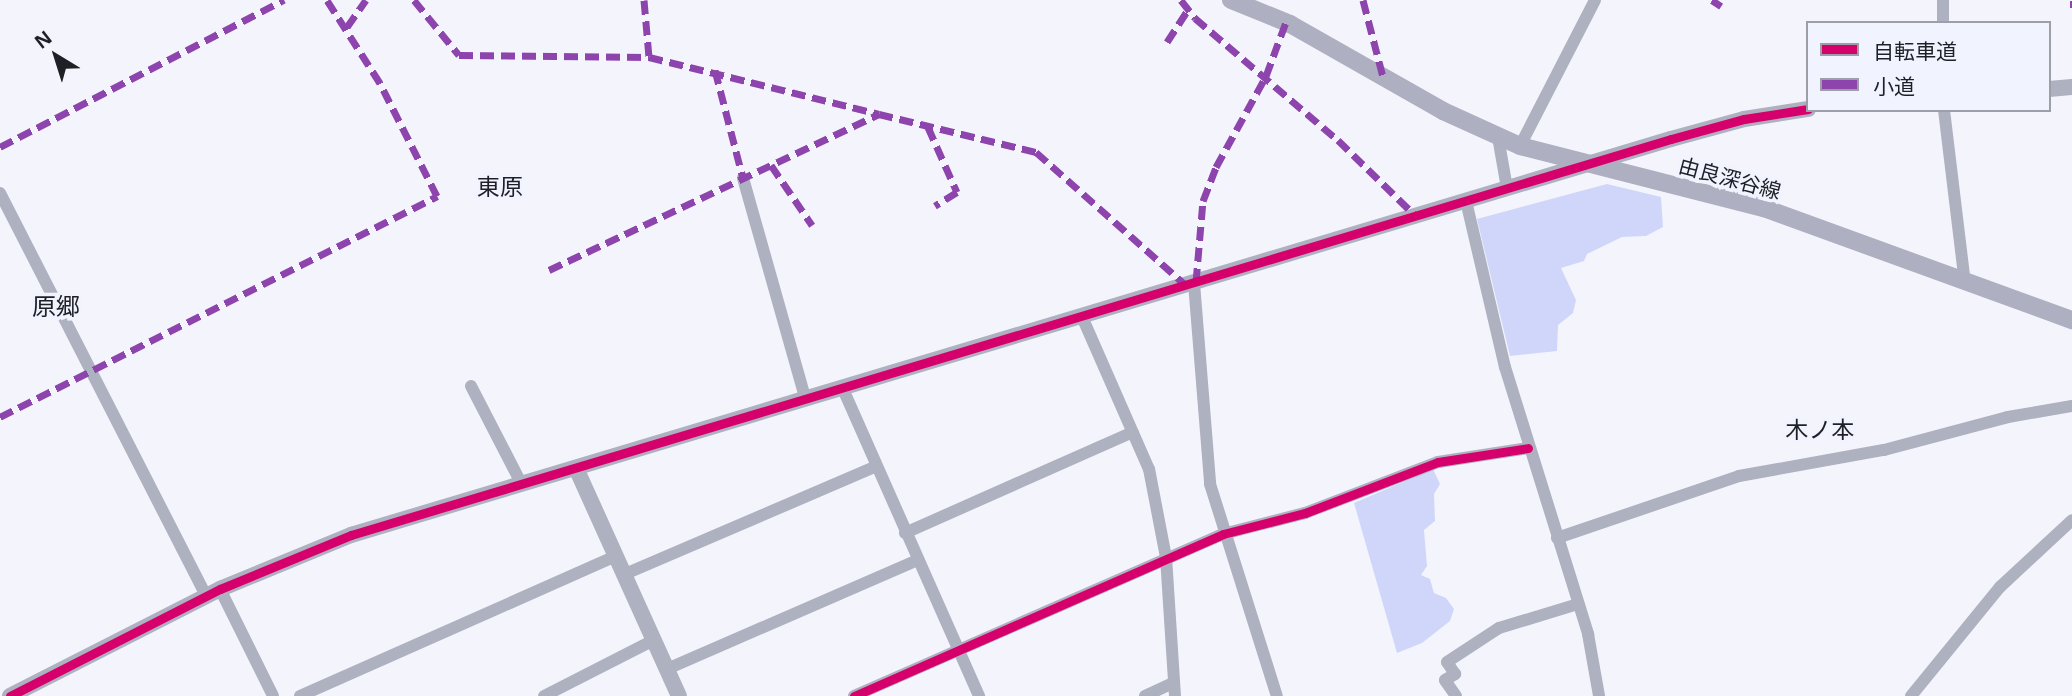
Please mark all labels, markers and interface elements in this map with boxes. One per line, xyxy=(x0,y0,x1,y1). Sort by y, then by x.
north arrow xyxy=(21,21,91,91)
legend xyxy=(1806,21,2051,112)
text: N xyxy=(29,24,57,54)
text: 自転車道 xyxy=(1873,37,1957,65)
text: 小道 xyxy=(1873,72,1915,100)
street label: 由良深谷線 xyxy=(1676,152,1784,204)
district label: 東原 xyxy=(477,172,523,200)
district label: 原郷 xyxy=(32,292,80,320)
district label: 木ノ本 xyxy=(1786,415,1854,443)

